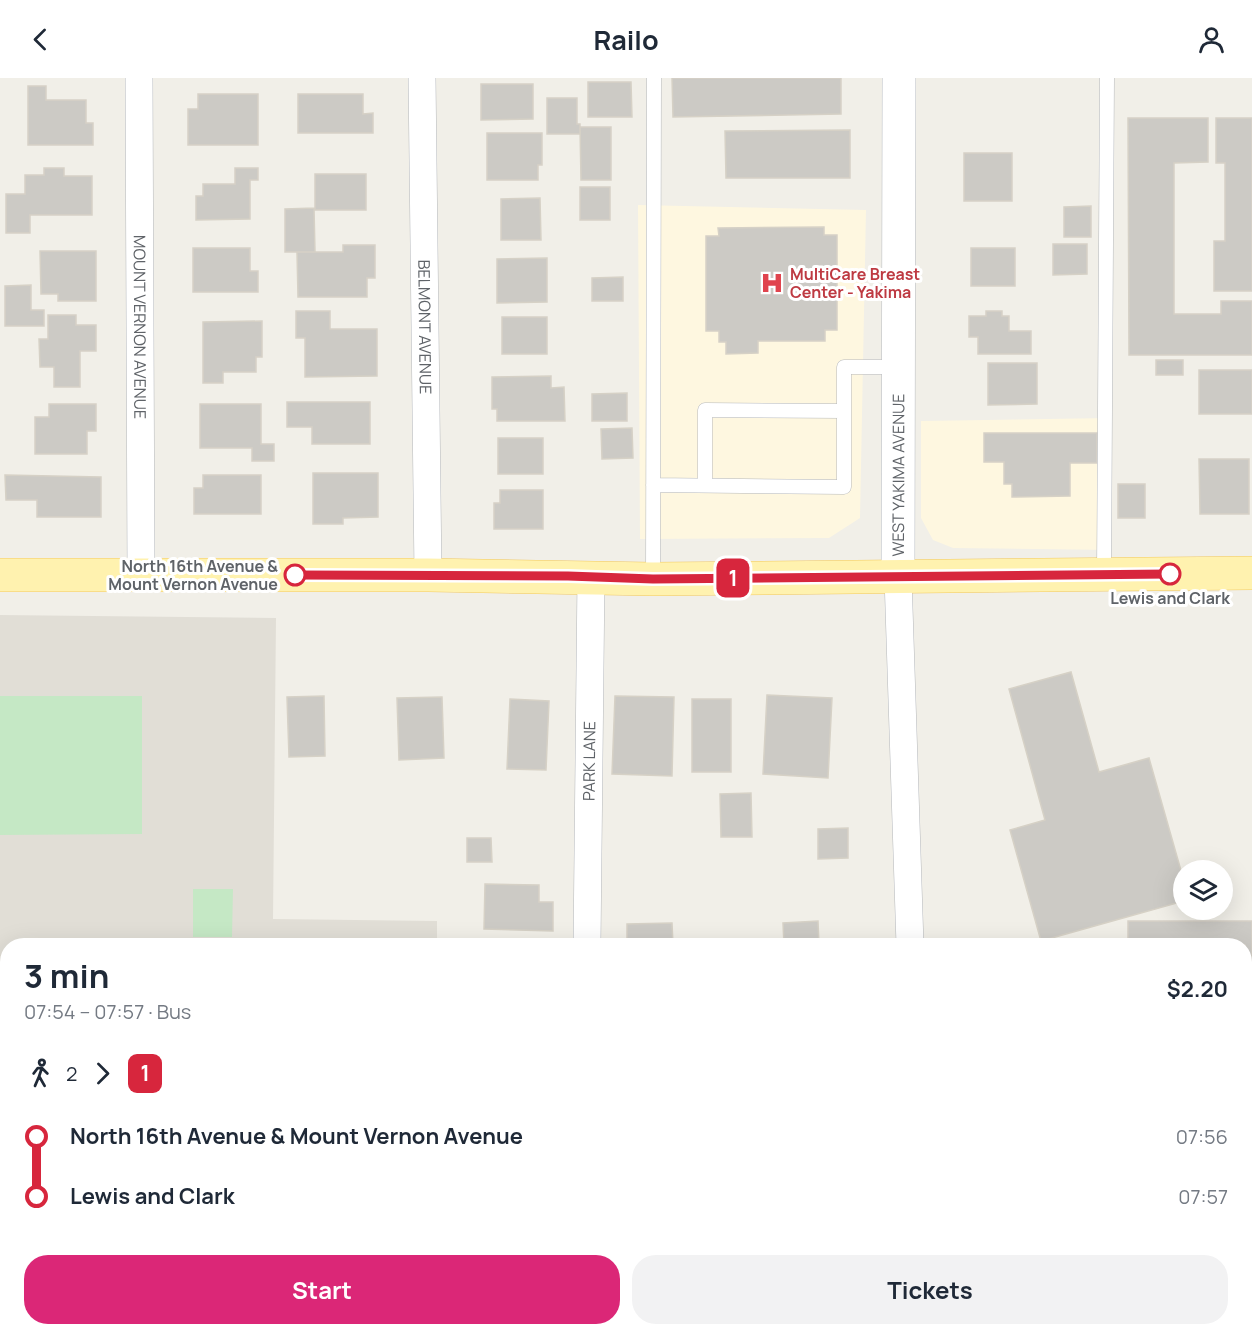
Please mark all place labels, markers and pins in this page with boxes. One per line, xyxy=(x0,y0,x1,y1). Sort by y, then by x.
place label: MultiCare Breast Center - Yakima xyxy=(790,263,920,303)
hospital icon: MultiCare Breast Center - Yakima xyxy=(759,270,785,296)
place label: North 16th Avenue & Mount Vernon Avenue xyxy=(108,555,278,595)
marker: Lewis and Clark xyxy=(1159,563,1181,585)
marker: North 16th Avenue & Mount Vernon Avenue xyxy=(284,564,306,586)
place label: Lewis and Clark xyxy=(1110,587,1230,609)

